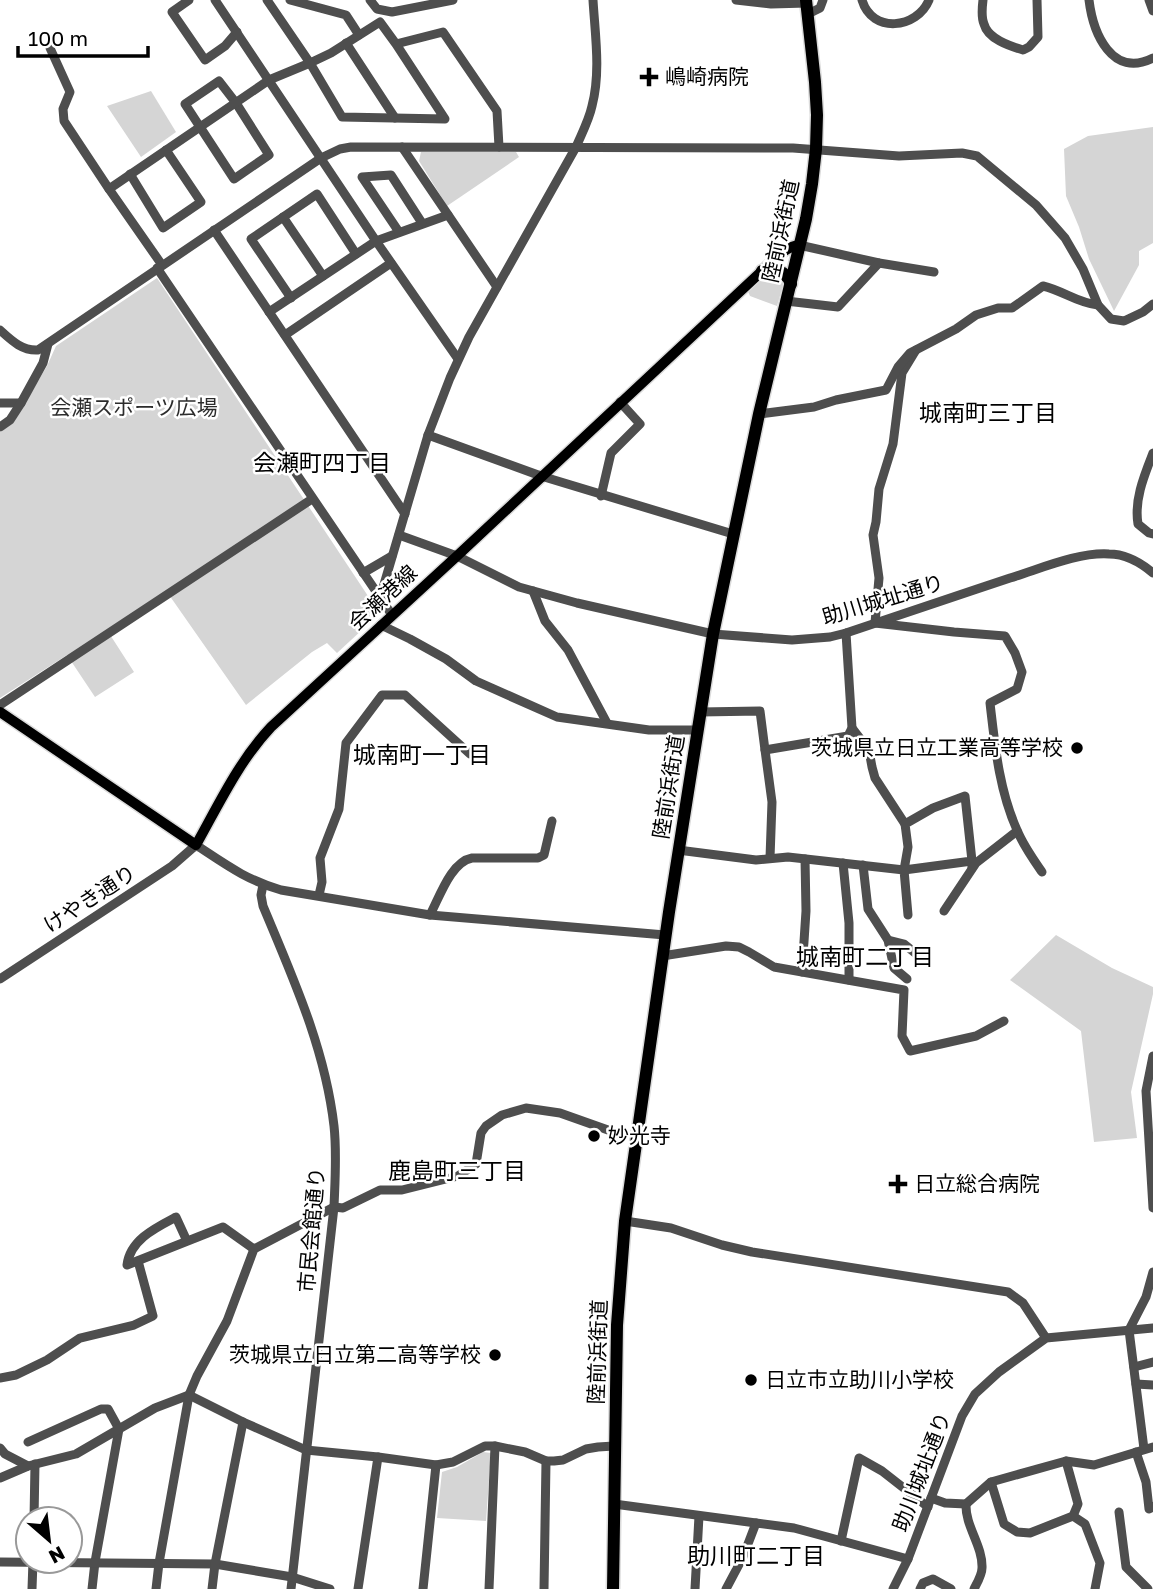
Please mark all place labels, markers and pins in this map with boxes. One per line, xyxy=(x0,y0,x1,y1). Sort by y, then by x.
place label: 嶋崎病院 xyxy=(665,63,749,89)
marker: 嶋崎病院 xyxy=(639,67,659,87)
place label: 茨城県立日立工業高等学校 xyxy=(811,734,1063,760)
marker: 茨城県立日立工業高等学校 xyxy=(1069,740,1085,756)
place label: 妙光寺 xyxy=(608,1122,671,1148)
marker: 妙光寺 xyxy=(586,1128,602,1144)
place label: 日立総合病院 xyxy=(914,1170,1040,1196)
marker: 日立総合病院 xyxy=(888,1174,908,1194)
place label: 茨城県立日立第二高等学校 xyxy=(229,1341,481,1367)
marker: 茨城県立日立第二高等学校 xyxy=(487,1347,503,1363)
place label: 日立市立助川小学校 xyxy=(765,1366,954,1392)
marker: 日立市立助川小学校 xyxy=(743,1372,759,1388)

